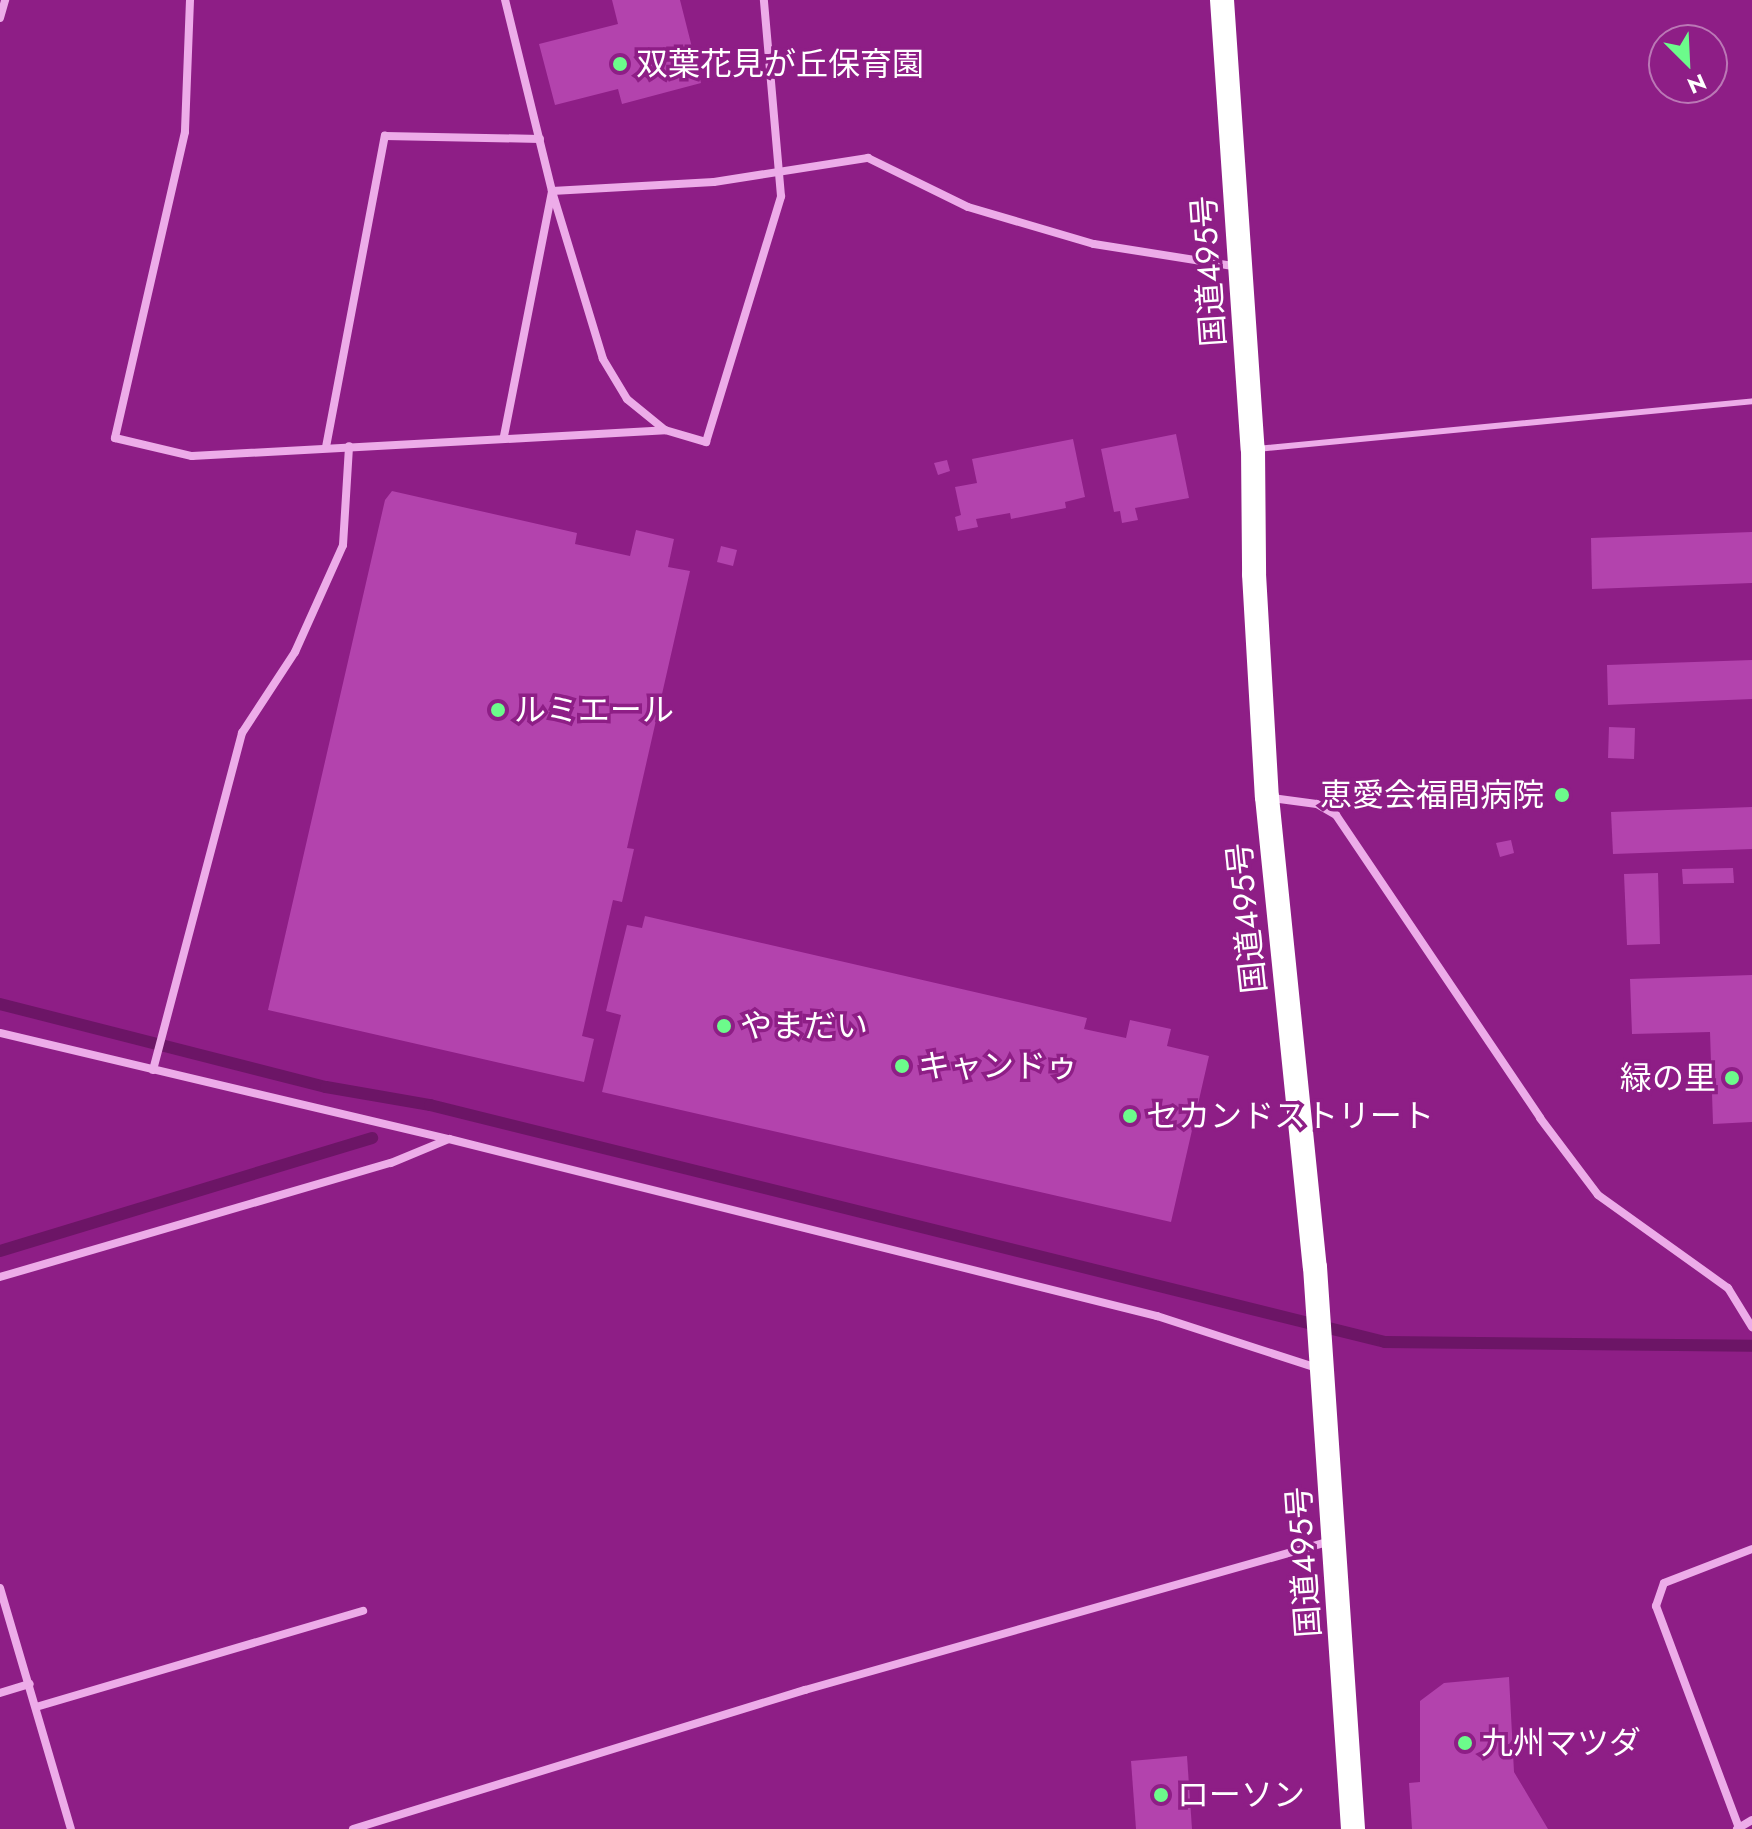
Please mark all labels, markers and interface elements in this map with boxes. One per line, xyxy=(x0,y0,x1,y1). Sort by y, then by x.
north arrow xyxy=(1648,24,1728,104)
place label: 双葉花見が丘保育園 xyxy=(636,45,924,83)
marker: 双葉花見が丘保育園 xyxy=(611,55,629,73)
text: N xyxy=(1682,66,1711,102)
street label: 国道495号 xyxy=(1185,194,1233,348)
place label: ルミエール xyxy=(514,691,674,729)
marker: ルミエール xyxy=(489,701,507,719)
place label: 恵愛会福間病院 xyxy=(1320,776,1544,814)
marker: 恵愛会福間病院 xyxy=(1551,784,1573,806)
street label: 国道495号 xyxy=(1220,841,1274,995)
place label: やまだい xyxy=(740,1007,868,1045)
marker: やまだい xyxy=(715,1017,733,1035)
place label: キャンドゥ xyxy=(918,1047,1078,1085)
marker: キャンドゥ xyxy=(893,1057,911,1075)
place label: 緑の里 xyxy=(1620,1059,1716,1097)
marker: 緑の里 xyxy=(1723,1069,1741,1087)
place label: セカンドストリート xyxy=(1146,1097,1434,1135)
marker: セカンドストリート xyxy=(1121,1107,1139,1125)
street label: 国道495号 xyxy=(1280,1485,1328,1639)
place label: 九州マツダ xyxy=(1481,1724,1641,1762)
marker: 九州マツダ xyxy=(1456,1734,1474,1752)
place label: ローソン xyxy=(1177,1776,1305,1814)
marker: ローソン xyxy=(1152,1786,1170,1804)

